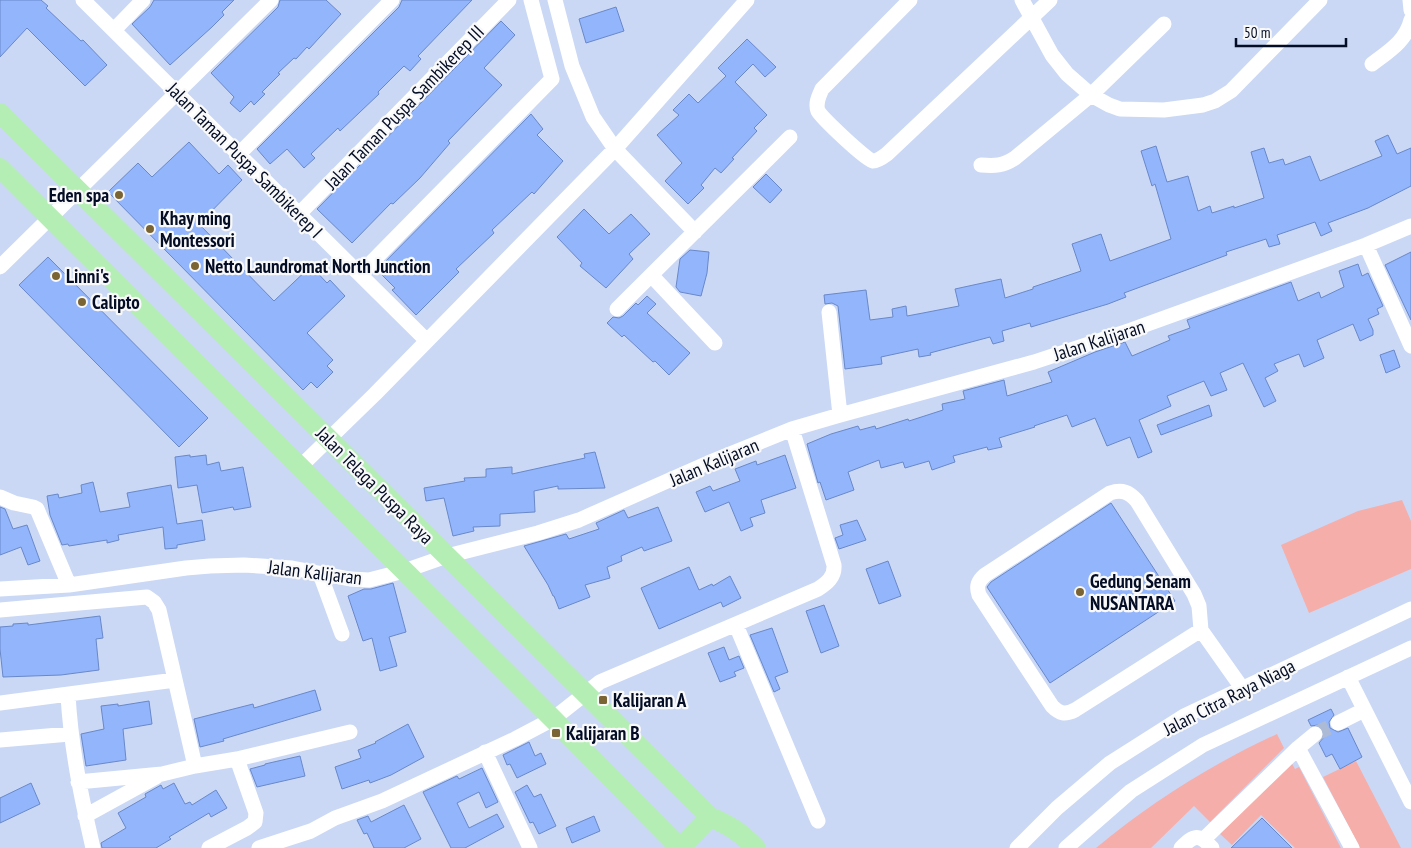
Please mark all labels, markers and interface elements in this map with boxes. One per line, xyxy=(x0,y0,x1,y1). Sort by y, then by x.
scale bar xyxy=(1236,15,1346,47)
street label: Jalan Taman Puspa Sambikerep III xyxy=(318,20,489,195)
text: 50 m xyxy=(1244,23,1270,42)
street label: Jalan Taman Puspa Sambikerep I xyxy=(161,76,328,243)
place label: Eden spa xyxy=(49,183,109,207)
marker: Eden spa xyxy=(113,189,125,201)
place label: Khay ming Montessori xyxy=(160,206,235,252)
marker: Khay ming Montessori xyxy=(144,223,156,235)
place label: Netto Laundromat North Junction xyxy=(205,254,431,278)
marker: Netto Laundromat North Junction xyxy=(189,260,201,272)
place label: Linni's xyxy=(66,264,110,288)
marker: Linni's xyxy=(50,270,62,282)
place label: Calipto xyxy=(92,290,140,314)
marker: Calipto xyxy=(76,296,88,308)
street label: Jalan Kalijaran xyxy=(1049,314,1148,366)
street label: Jalan Telaga Puspa Raya xyxy=(311,421,439,549)
street label: Jalan Kalijaran xyxy=(665,432,762,492)
street label: Jalan Kalijaran xyxy=(266,554,363,590)
place label: Gedung Senam NUSANTARA xyxy=(1090,569,1191,615)
marker: Gedung Senam NUSANTARA xyxy=(1074,586,1086,598)
street label: Jalan Citra Raya Niaga xyxy=(1158,653,1299,741)
place label: Kalijaran A xyxy=(613,688,687,712)
marker: Kalijaran A xyxy=(597,694,609,706)
place label: Kalijaran B xyxy=(566,721,640,745)
marker: Kalijaran B xyxy=(550,727,562,739)

